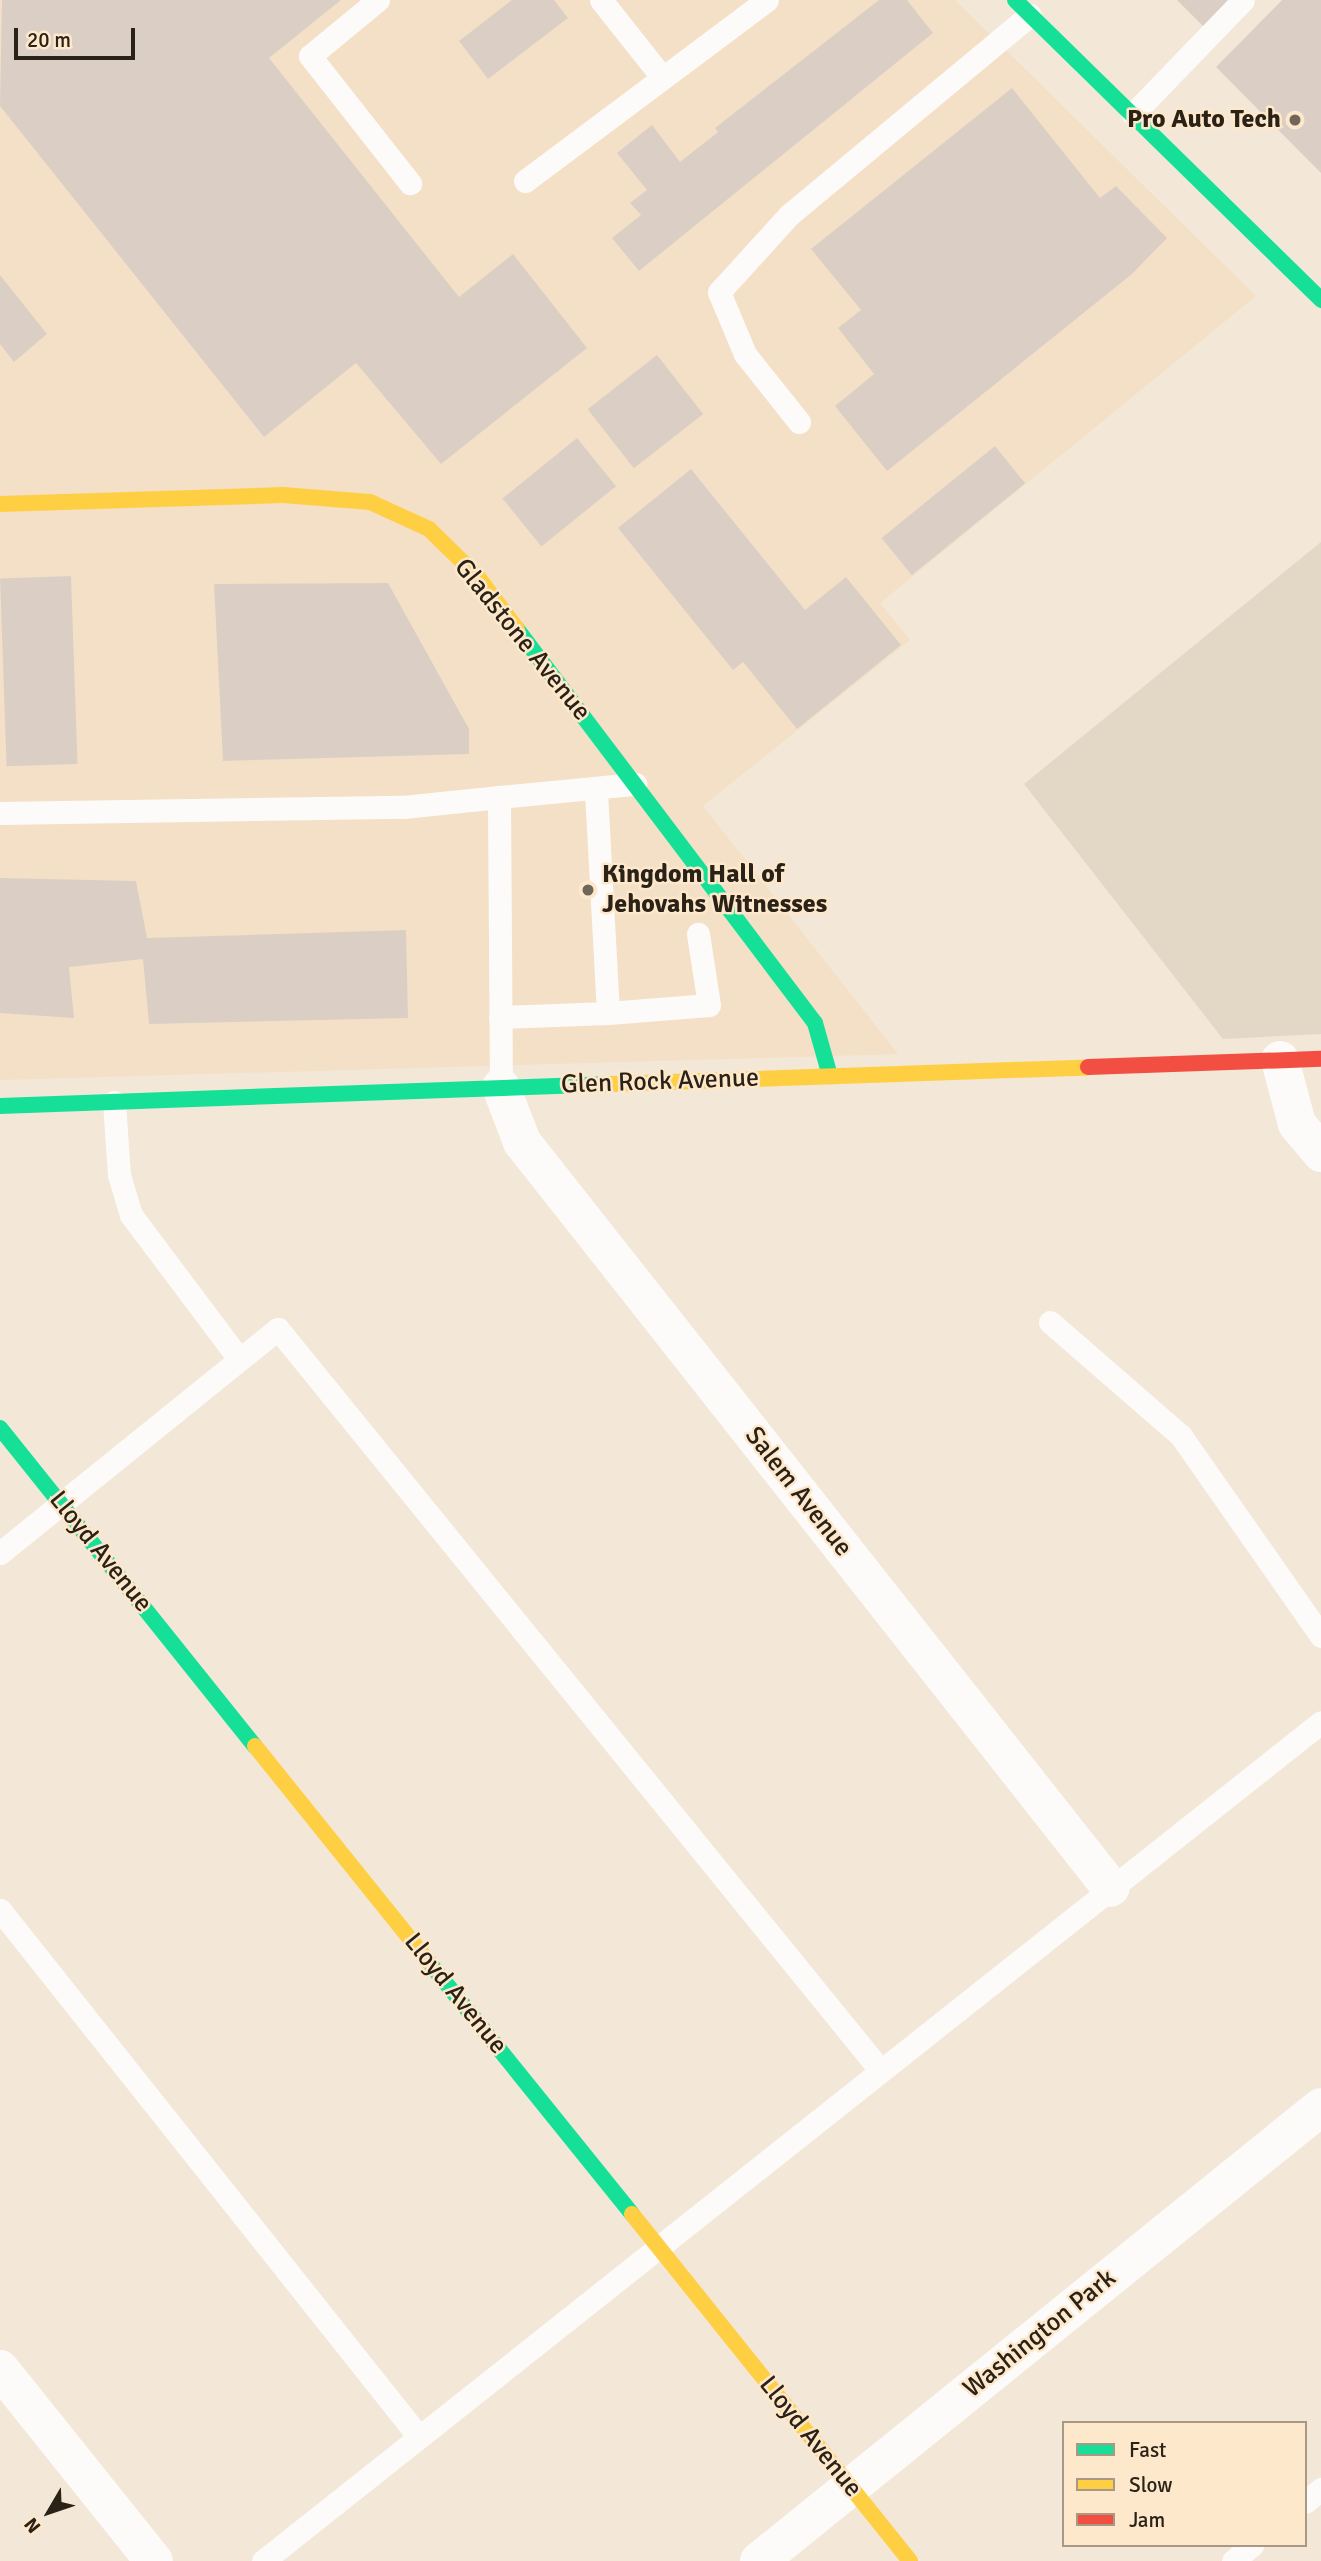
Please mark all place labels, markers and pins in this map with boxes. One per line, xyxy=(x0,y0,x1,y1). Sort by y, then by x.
place label: Pro Auto Tech xyxy=(1127,104,1281,136)
marker: Pro Auto Tech xyxy=(1287,112,1303,128)
place label: Kingdom Hall of Jehovahs Witnesses xyxy=(602,859,827,920)
marker: Kingdom Hall of Jehovahs Witnesses xyxy=(580,882,596,898)

